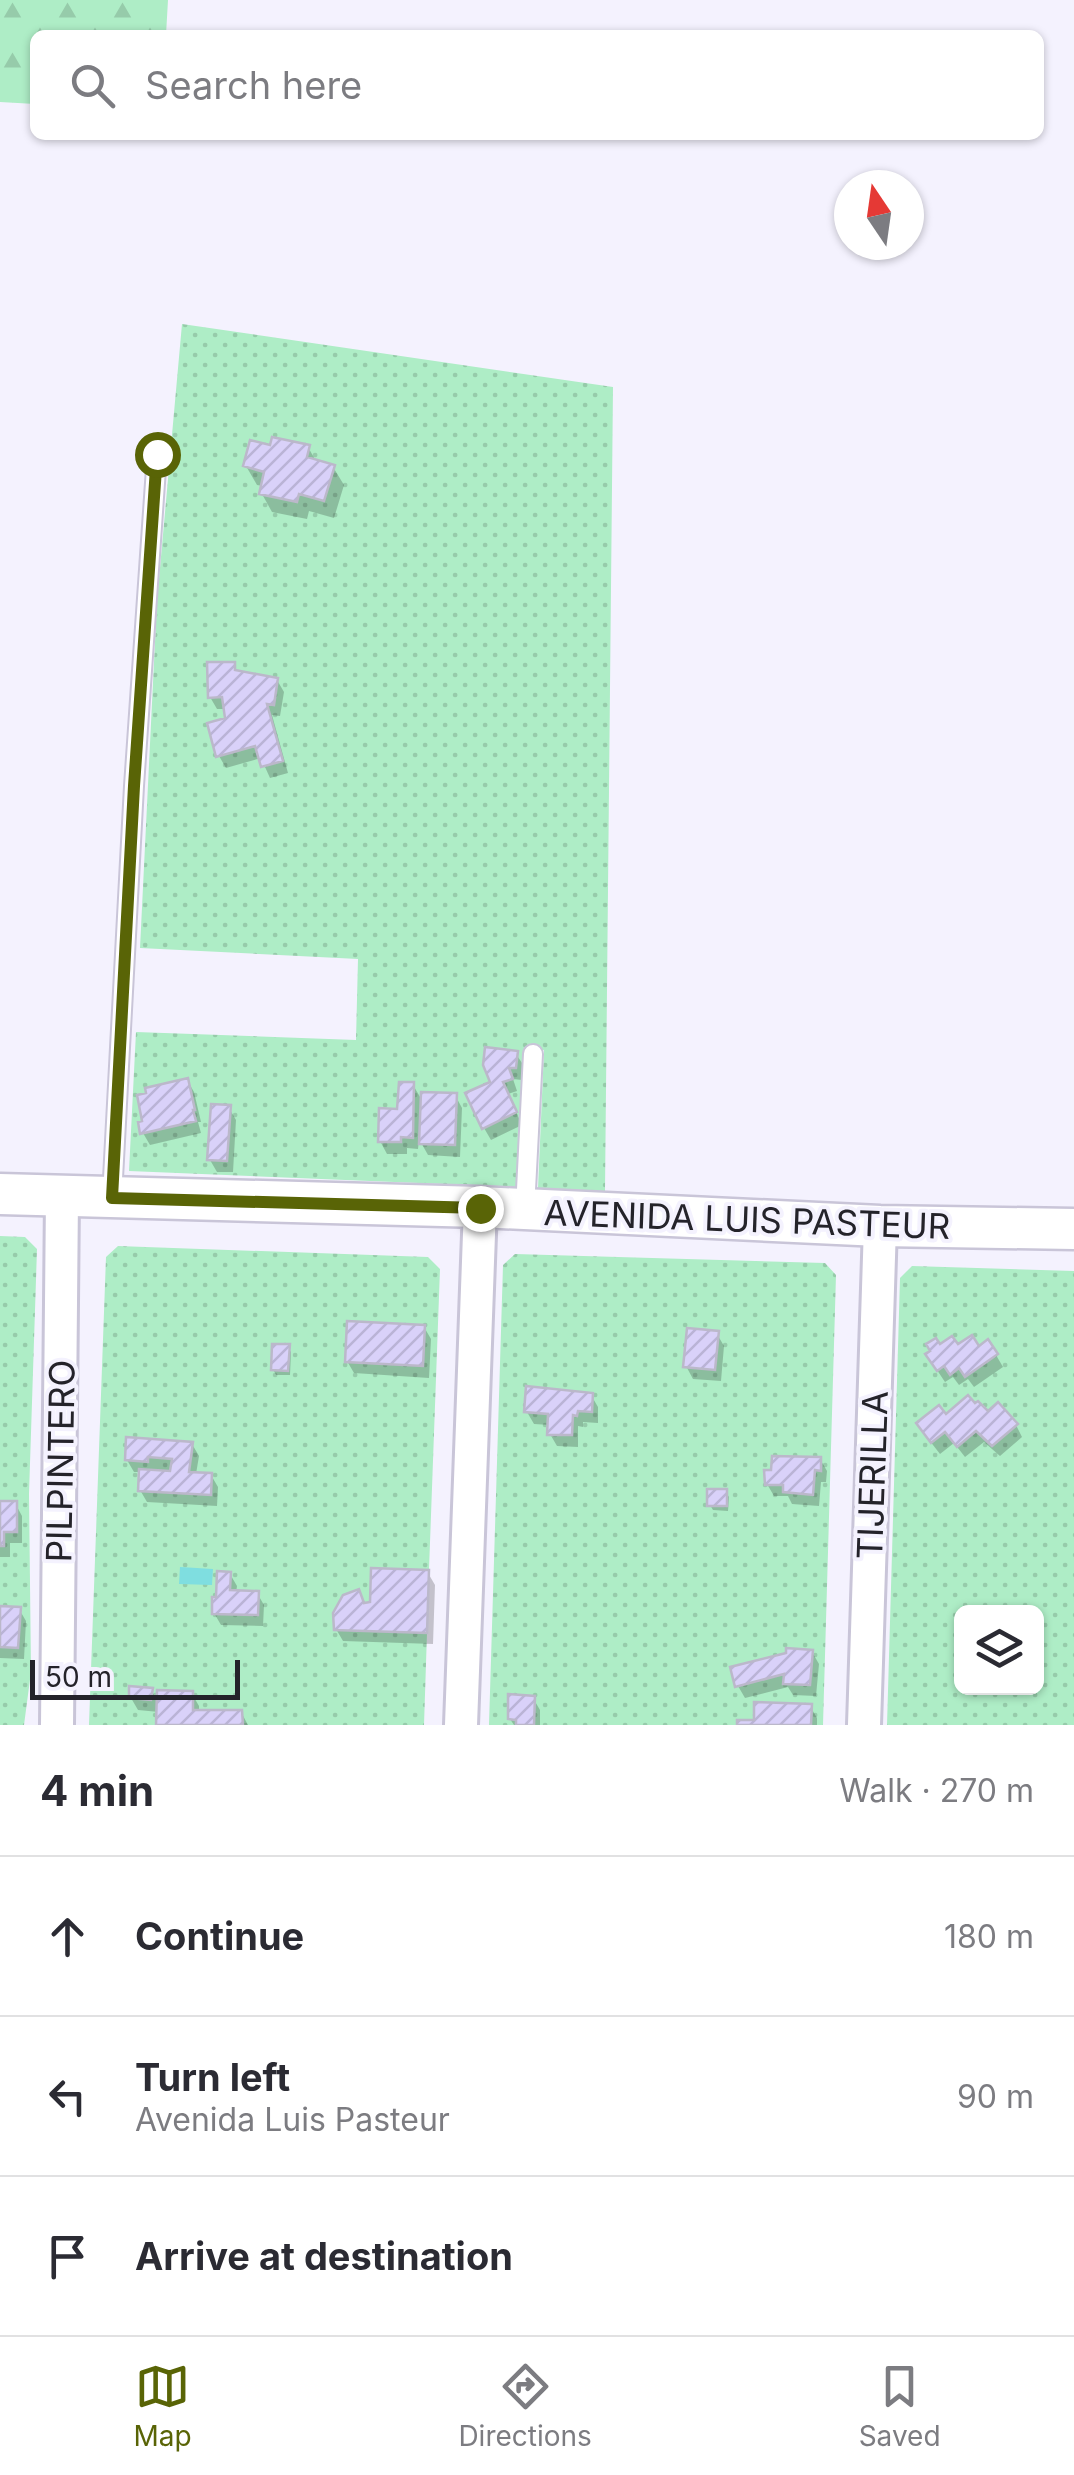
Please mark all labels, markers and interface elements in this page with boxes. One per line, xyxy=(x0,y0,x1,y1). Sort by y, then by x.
search box xyxy=(30,30,1044,140)
icon: search xyxy=(65,58,120,113)
text: Search here xyxy=(145,62,362,108)
north arrow xyxy=(834,170,924,260)
route start xyxy=(135,432,181,478)
route end xyxy=(458,1186,504,1232)
street label: AVENIDA LUIS PASTEUR xyxy=(543,1191,951,1247)
street label: PILPINTERO xyxy=(37,1359,83,1563)
street label: TIJERILLA xyxy=(848,1390,896,1560)
map controls xyxy=(954,1605,1044,1695)
button: layers xyxy=(954,1605,1044,1695)
scale bar xyxy=(30,1655,240,1700)
text: 50 m xyxy=(45,1660,112,1694)
text: 4 min xyxy=(40,1765,154,1816)
text: Walk · 270 m xyxy=(839,1771,1034,1810)
icon: ahead xyxy=(40,1909,95,1964)
text: Continue xyxy=(135,1913,304,1959)
text: 180 m xyxy=(944,1917,1034,1956)
text: Turn left xyxy=(135,2054,290,2100)
icon: left xyxy=(40,2069,95,2124)
text: 90 m xyxy=(957,2077,1034,2116)
text: Avenida Luis Pasteur xyxy=(135,2100,450,2139)
icon: arrive xyxy=(40,2229,95,2284)
text: Arrive at destination xyxy=(135,2233,513,2279)
tab: Map xyxy=(133,2359,192,2453)
tab: Directions xyxy=(458,2359,592,2453)
tab: Saved xyxy=(859,2359,941,2453)

